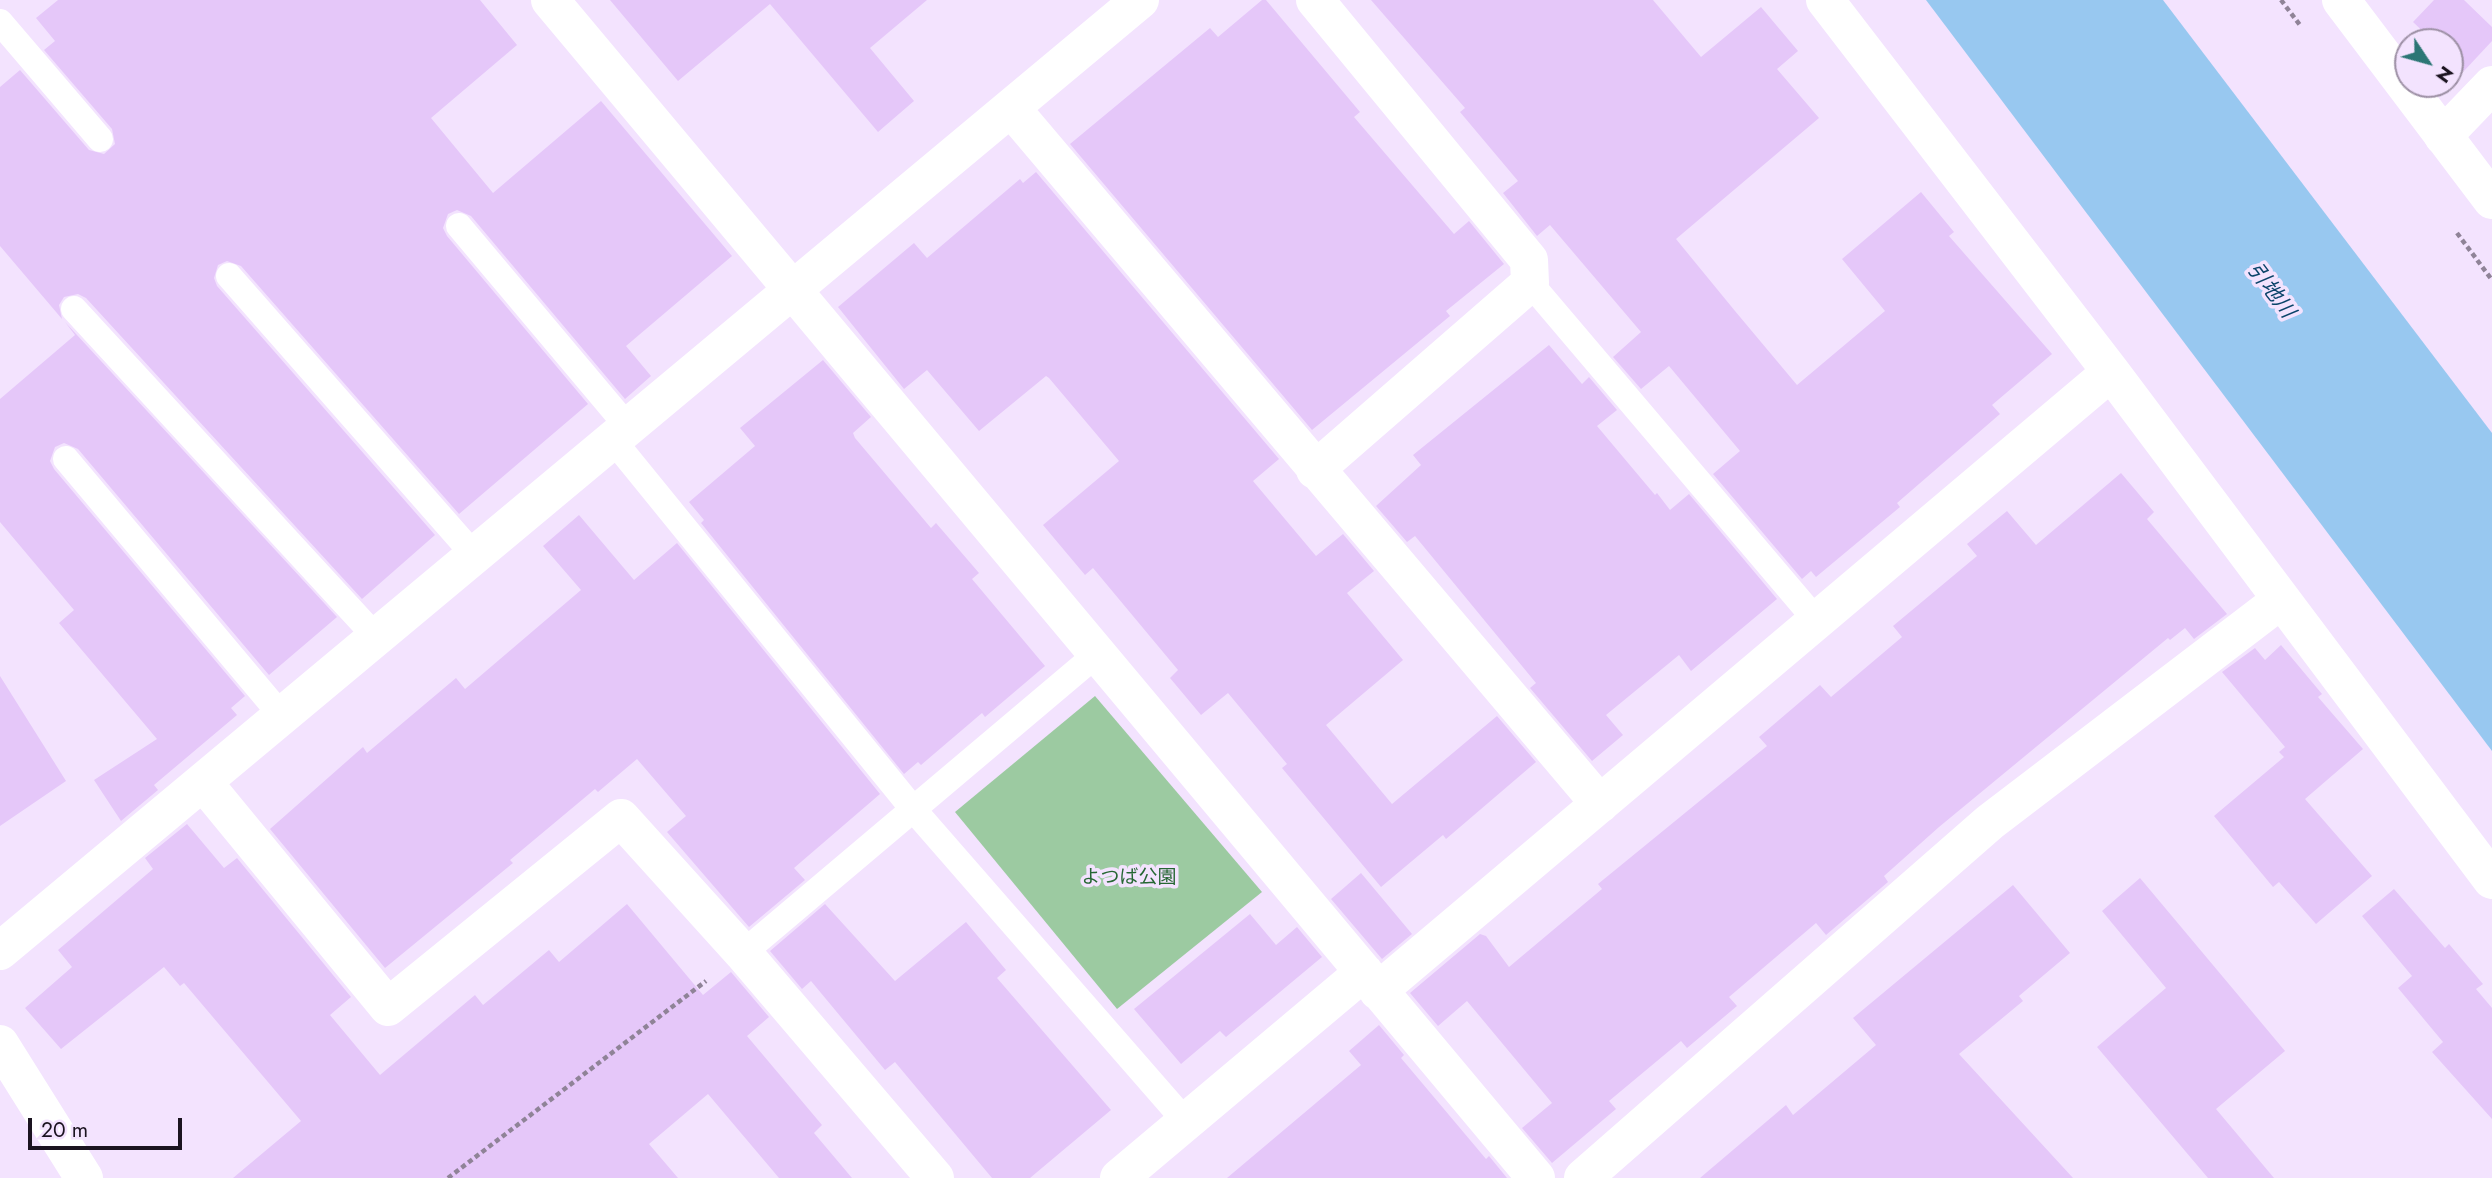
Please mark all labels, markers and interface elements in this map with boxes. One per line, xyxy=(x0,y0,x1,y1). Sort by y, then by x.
north arrow xyxy=(2394,28,2464,98)
text: N xyxy=(2429,60,2460,89)
water label: 引地川 xyxy=(2241,258,2299,324)
park label: よつば公園 xyxy=(1082,867,1176,889)
scale bar xyxy=(32,1104,186,1148)
text: 20 m xyxy=(41,1115,88,1145)

